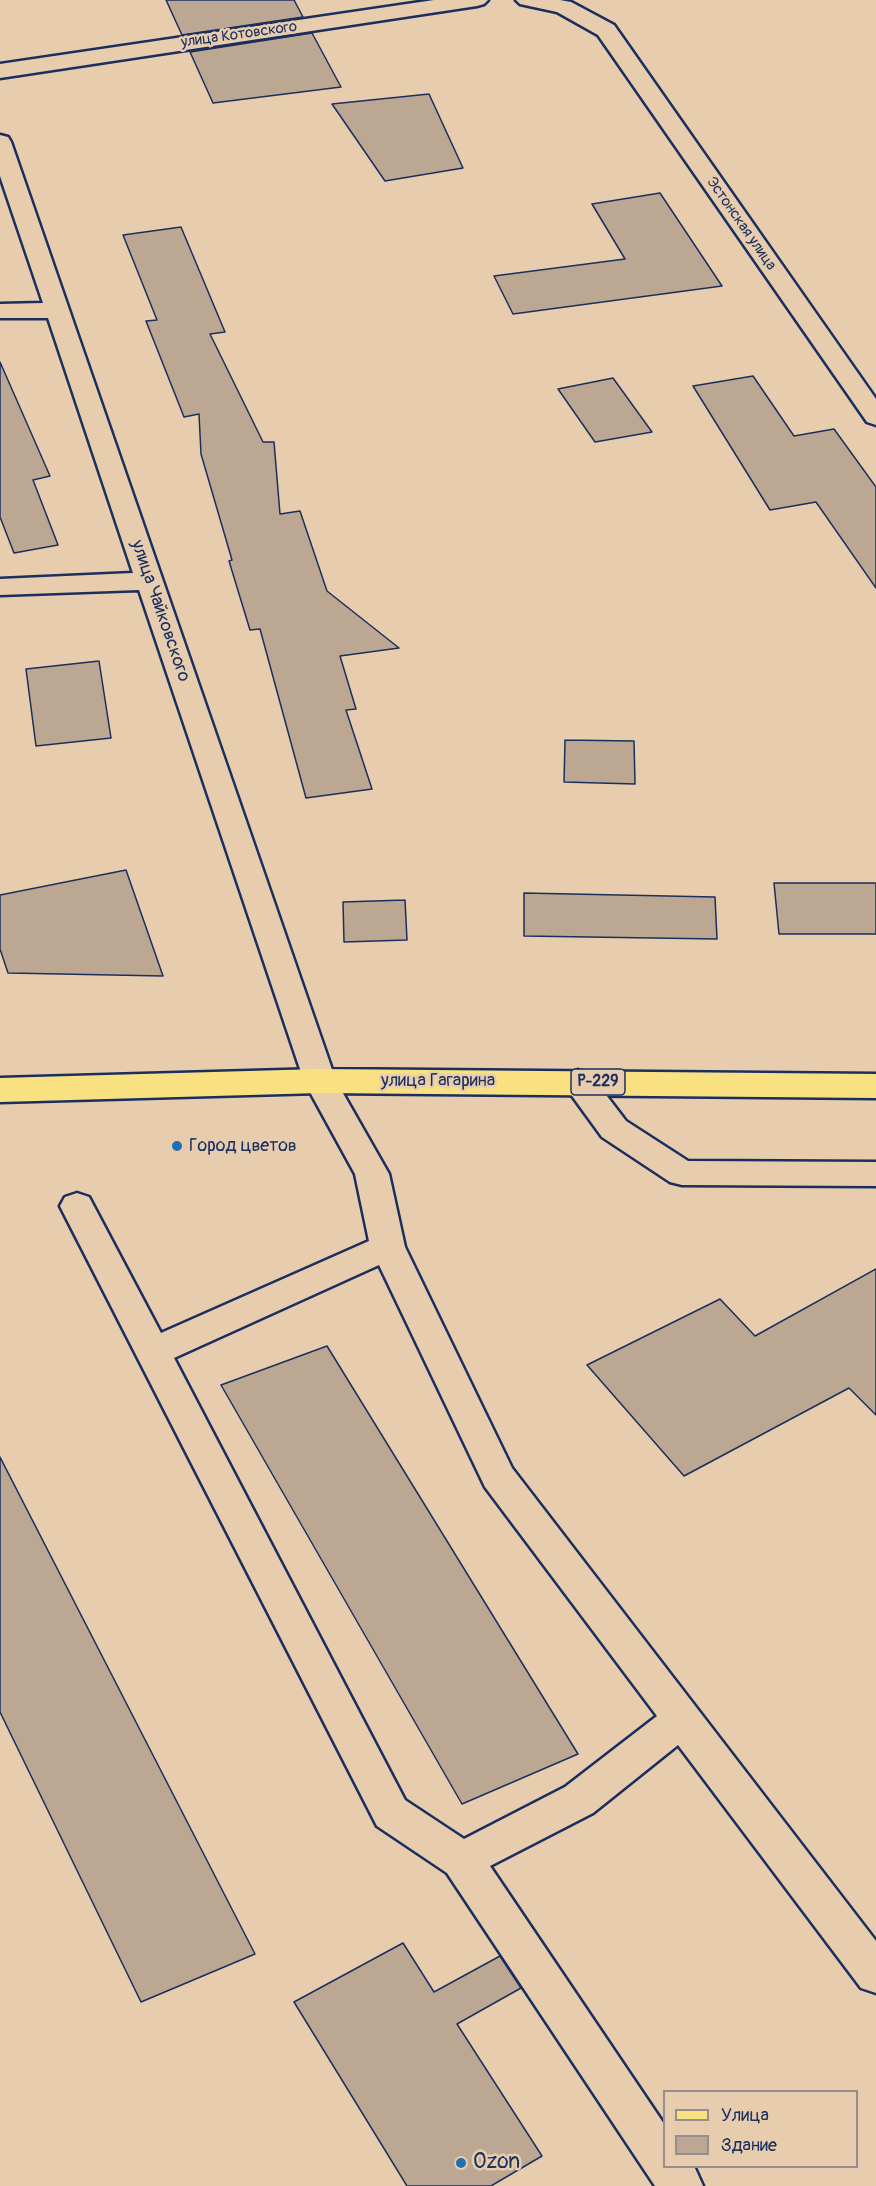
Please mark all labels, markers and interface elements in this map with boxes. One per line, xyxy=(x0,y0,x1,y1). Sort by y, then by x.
street label: улица Котовского xyxy=(180,18,298,52)
street label: Эстонская улица xyxy=(702,174,780,274)
street label: улица Чайковского xyxy=(126,537,194,685)
road number: Р-229 xyxy=(571,1069,625,1095)
street label: улица Гагарина xyxy=(381,1070,495,1092)
place label: Город цветов xyxy=(189,1135,297,1157)
marker: Город цветов xyxy=(170,1139,184,1153)
legend xyxy=(663,2090,858,2168)
text: Улица xyxy=(721,2104,769,2127)
text: Здание xyxy=(721,2134,777,2157)
place label: Ozon xyxy=(473,2150,520,2176)
marker: Ozon xyxy=(454,2156,468,2170)

